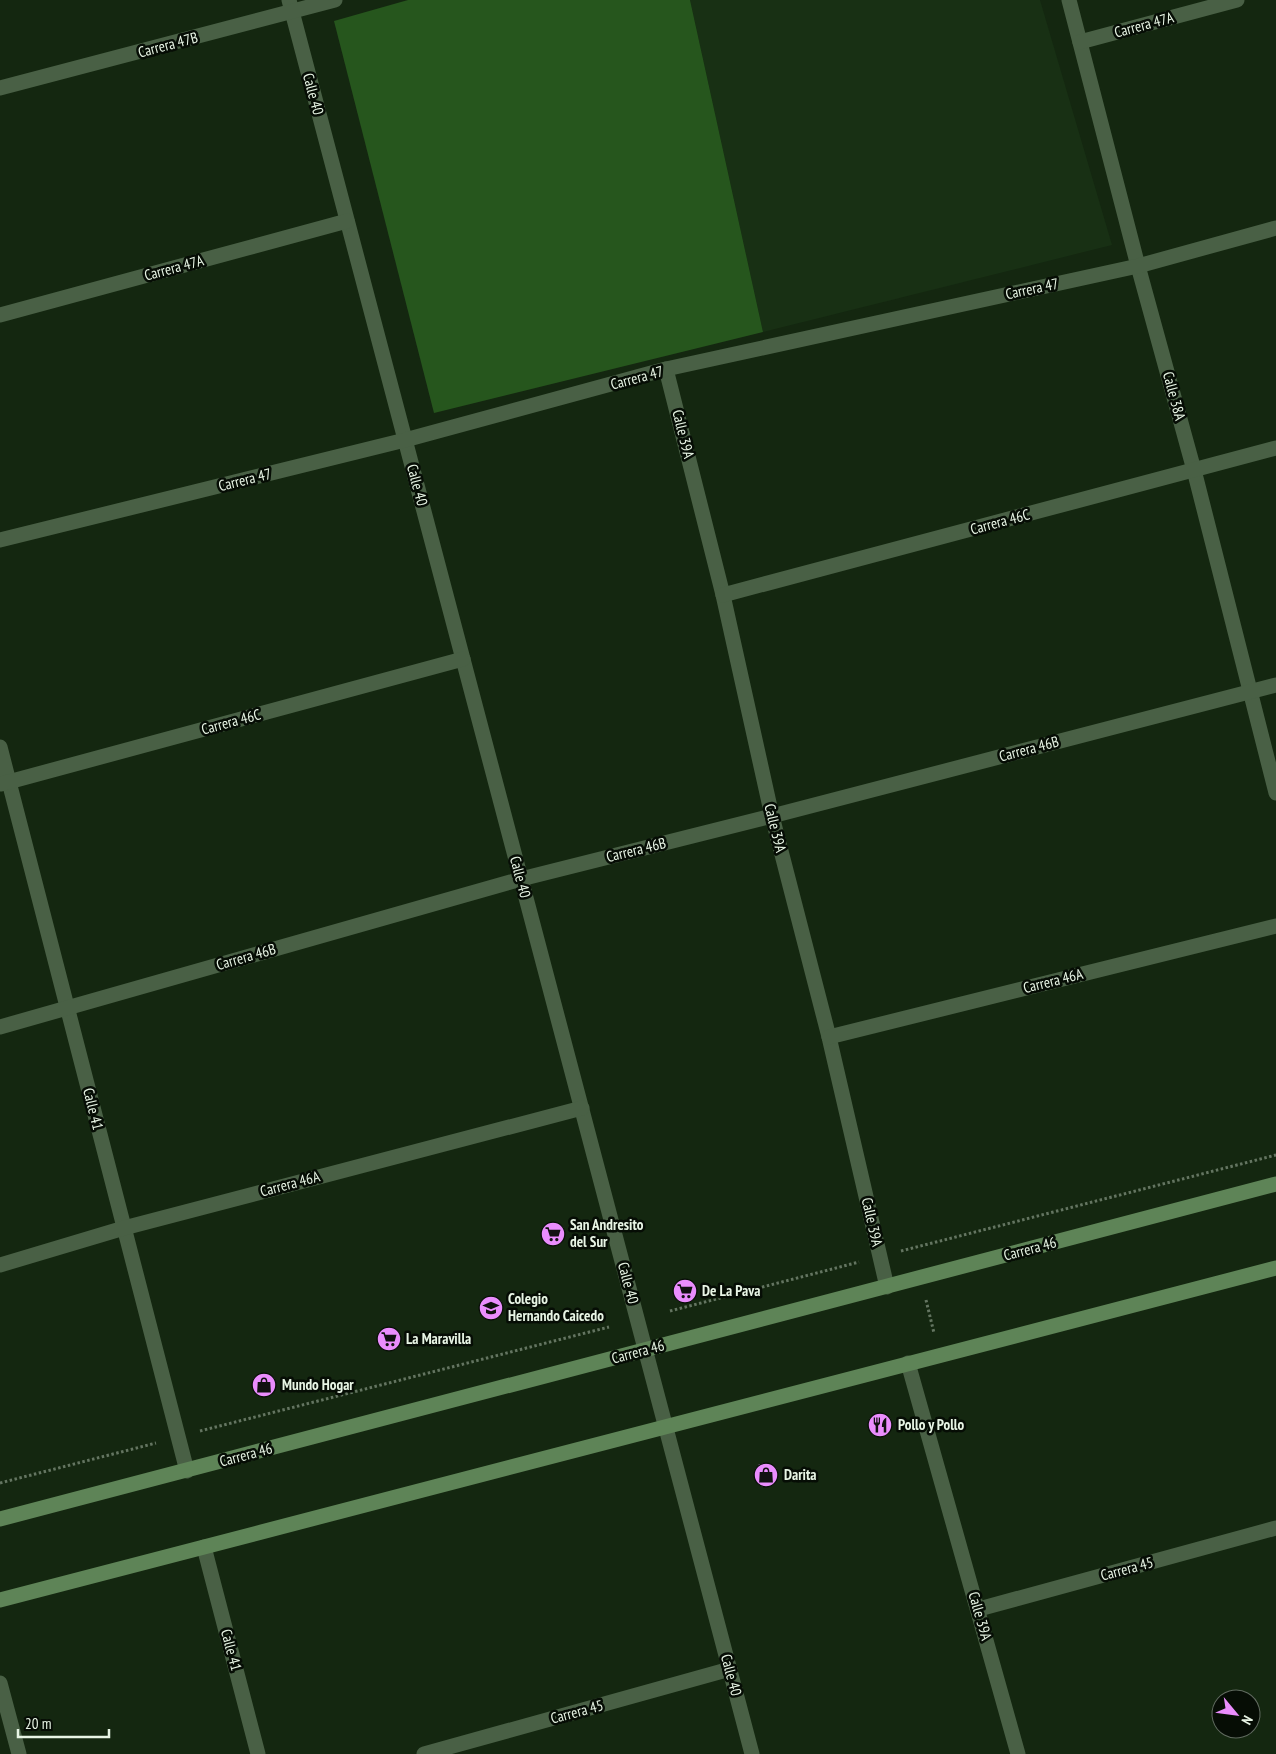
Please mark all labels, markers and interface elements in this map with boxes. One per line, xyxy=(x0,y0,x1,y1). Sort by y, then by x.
street label: Carrera 47A xyxy=(1112,7,1177,42)
street label: Carrera 47B xyxy=(136,27,200,62)
street label: Calle 40 xyxy=(299,71,328,117)
street label: Carrera 47A xyxy=(142,250,207,285)
street label: Carrera 47 xyxy=(1004,274,1060,303)
street label: Carrera 47 xyxy=(608,361,665,394)
street label: Calle 38A xyxy=(1159,369,1190,423)
street label: Calle 39A xyxy=(668,407,699,461)
street label: Calle 40 xyxy=(403,462,432,508)
street label: Carrera 47 xyxy=(216,464,273,495)
street label: Carrera 46C xyxy=(968,504,1032,539)
street label: Carrera 46C xyxy=(199,704,263,739)
street label: Carrera 46B xyxy=(997,731,1061,766)
street label: Calle 39A xyxy=(760,801,791,855)
street label: Carrera 46B xyxy=(604,833,668,866)
street label: Calle 40 xyxy=(506,854,535,900)
street label: Carrera 46B xyxy=(214,939,278,974)
street label: Carrera 46A xyxy=(1021,964,1086,997)
street label: Calle 41 xyxy=(79,1086,108,1132)
street label: Carrera 46A xyxy=(258,1166,323,1201)
street label: Calle 39A xyxy=(858,1196,888,1249)
place label: San Andresito del Sur xyxy=(570,1215,644,1251)
supermarket icon: San Andresito del Sur xyxy=(540,1221,566,1247)
street label: Carrera 46 xyxy=(1001,1232,1059,1265)
street label: Calle 40 xyxy=(614,1260,643,1306)
supermarket icon: De La Pava xyxy=(672,1278,698,1304)
place label: De La Pava xyxy=(702,1281,760,1300)
place label: Colegio Hernando Caicedo xyxy=(508,1289,604,1325)
school or university icon: Colegio Hernando Caicedo xyxy=(478,1295,504,1321)
supermarket icon: La Maravilla xyxy=(376,1326,402,1352)
place label: La Maravilla xyxy=(406,1329,471,1348)
street label: Carrera 46 xyxy=(609,1335,667,1368)
shop icon: Mundo Hogar xyxy=(251,1372,277,1398)
place label: Mundo Hogar xyxy=(282,1375,354,1394)
restaurant icon: Pollo y Pollo xyxy=(867,1412,893,1438)
place label: Pollo y Pollo xyxy=(898,1415,964,1434)
street label: Carrera 46 xyxy=(217,1438,275,1471)
shop icon: Darita xyxy=(753,1462,779,1488)
place label: Darita xyxy=(784,1465,817,1484)
street label: Carrera 45 xyxy=(1098,1552,1155,1585)
street label: Calle 39A xyxy=(965,1589,997,1643)
street label: Calle 41 xyxy=(217,1627,246,1673)
street label: Calle 40 xyxy=(717,1652,746,1698)
north arrow xyxy=(1211,1689,1261,1739)
street label: Carrera 45 xyxy=(548,1695,605,1728)
scale bar xyxy=(18,1706,109,1738)
text: N xyxy=(1238,1713,1257,1728)
text: 20 m xyxy=(25,1714,51,1733)

